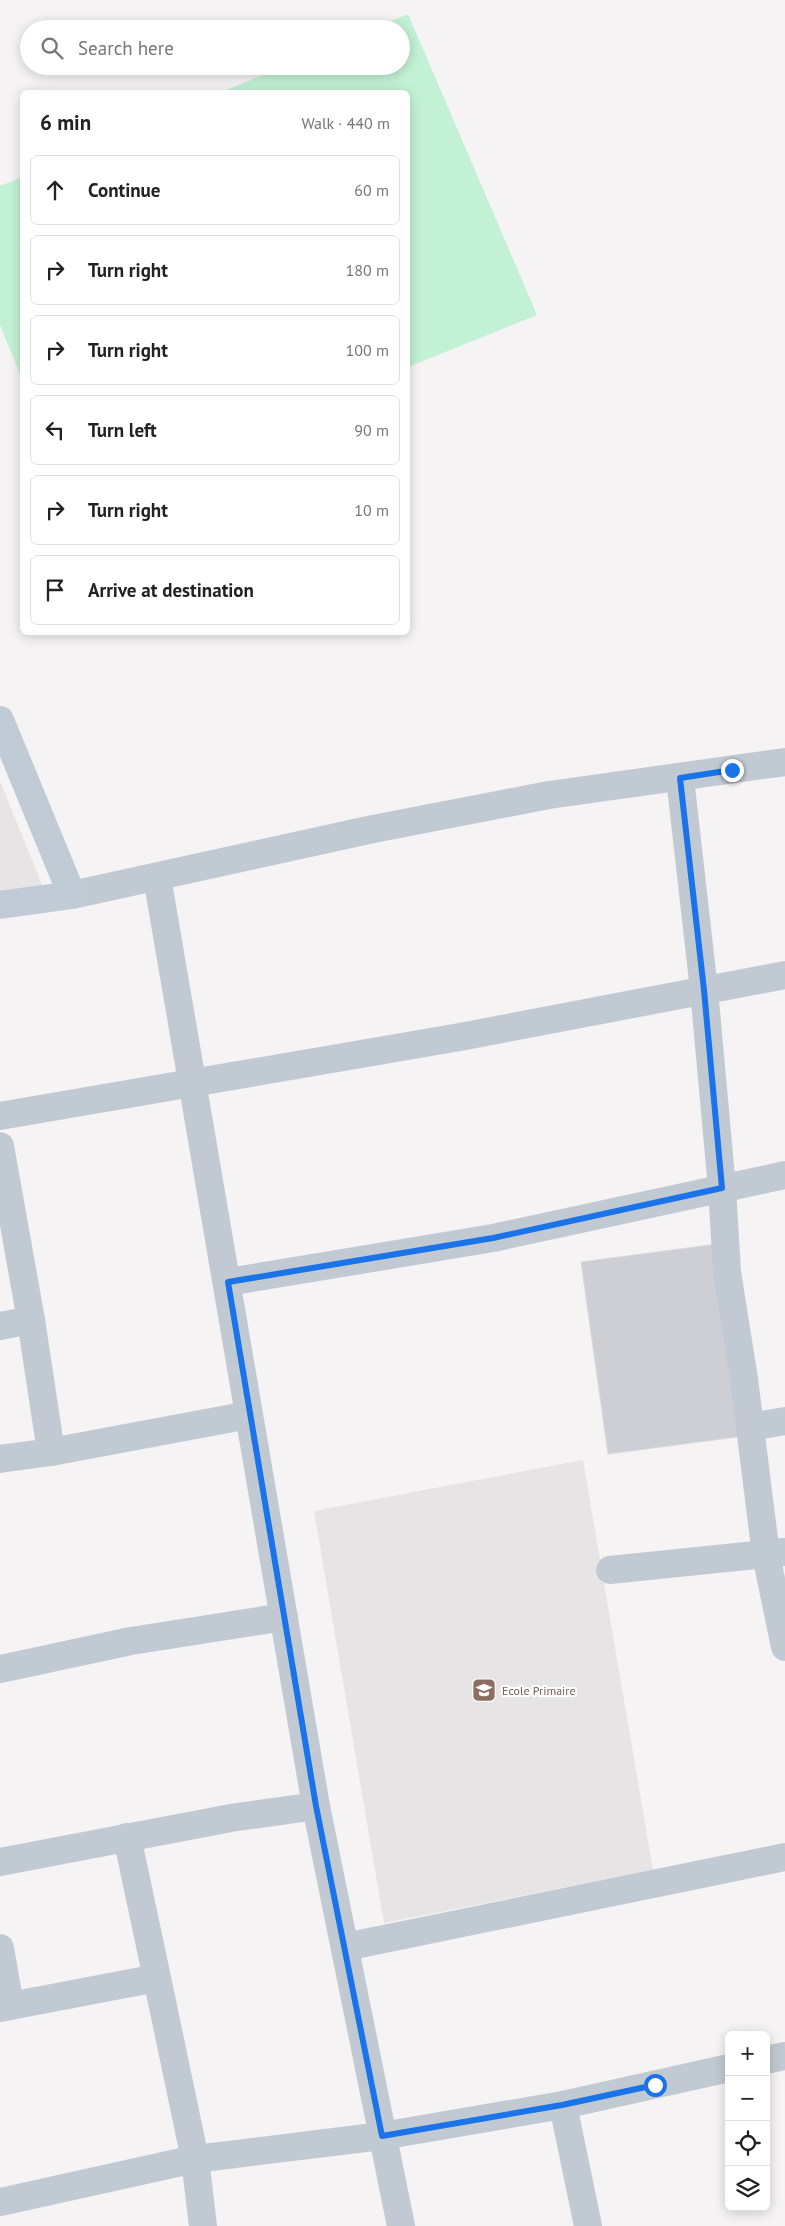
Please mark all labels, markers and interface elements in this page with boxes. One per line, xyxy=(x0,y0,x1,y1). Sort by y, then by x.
search box xyxy=(20,20,410,75)
icon: search xyxy=(38,34,66,62)
text: Search here xyxy=(78,36,174,60)
text: 6 min xyxy=(40,109,91,136)
text: Walk · 440 m xyxy=(301,113,390,133)
icon: ahead xyxy=(41,176,69,204)
text: Continue xyxy=(88,178,160,202)
text: 60 m xyxy=(354,180,389,200)
icon: right xyxy=(41,256,69,284)
text: Turn right xyxy=(88,258,168,282)
text: 180 m xyxy=(346,260,389,280)
icon: right xyxy=(41,336,69,364)
text: Turn right xyxy=(88,338,168,362)
text: 100 m xyxy=(346,340,389,360)
icon: left xyxy=(41,416,69,444)
text: Turn left xyxy=(88,418,157,442)
text: 90 m xyxy=(354,420,389,440)
icon: right xyxy=(41,496,69,524)
text: Turn right xyxy=(88,498,168,522)
text: 10 m xyxy=(354,500,389,520)
icon: arrive xyxy=(41,576,69,604)
text: Arrive at destination xyxy=(88,578,254,602)
route end xyxy=(721,759,744,782)
school or university icon: Ecole Primaire xyxy=(471,1677,497,1703)
place label: Ecole Primaire xyxy=(502,1683,575,1698)
map controls xyxy=(725,2031,770,2211)
button: + xyxy=(725,2031,770,2076)
route start xyxy=(644,2074,667,2097)
button: − xyxy=(725,2076,770,2121)
button: locate xyxy=(725,2121,770,2166)
button: layers xyxy=(725,2166,770,2211)

